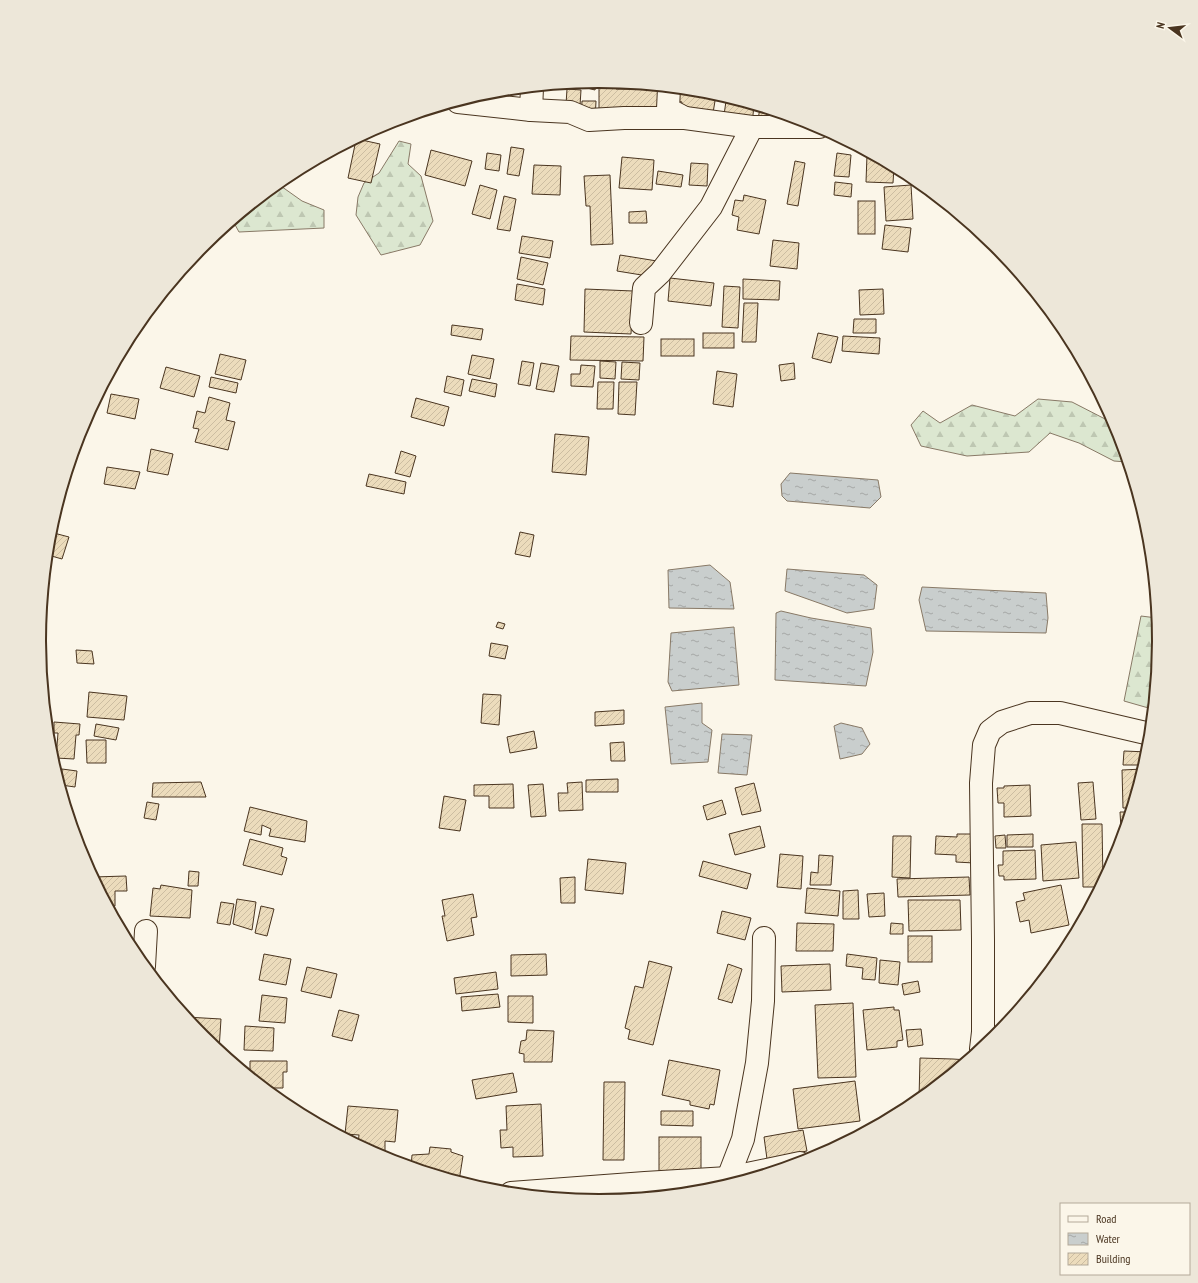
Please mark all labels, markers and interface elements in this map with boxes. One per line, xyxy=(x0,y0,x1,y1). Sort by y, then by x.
north arrow xyxy=(1150,8,1190,48)
text: N xyxy=(1153,21,1168,30)
legend xyxy=(1060,1203,1190,1275)
text: Road xyxy=(1096,1211,1116,1226)
text: Water xyxy=(1096,1231,1121,1246)
text: Building xyxy=(1096,1251,1131,1266)

